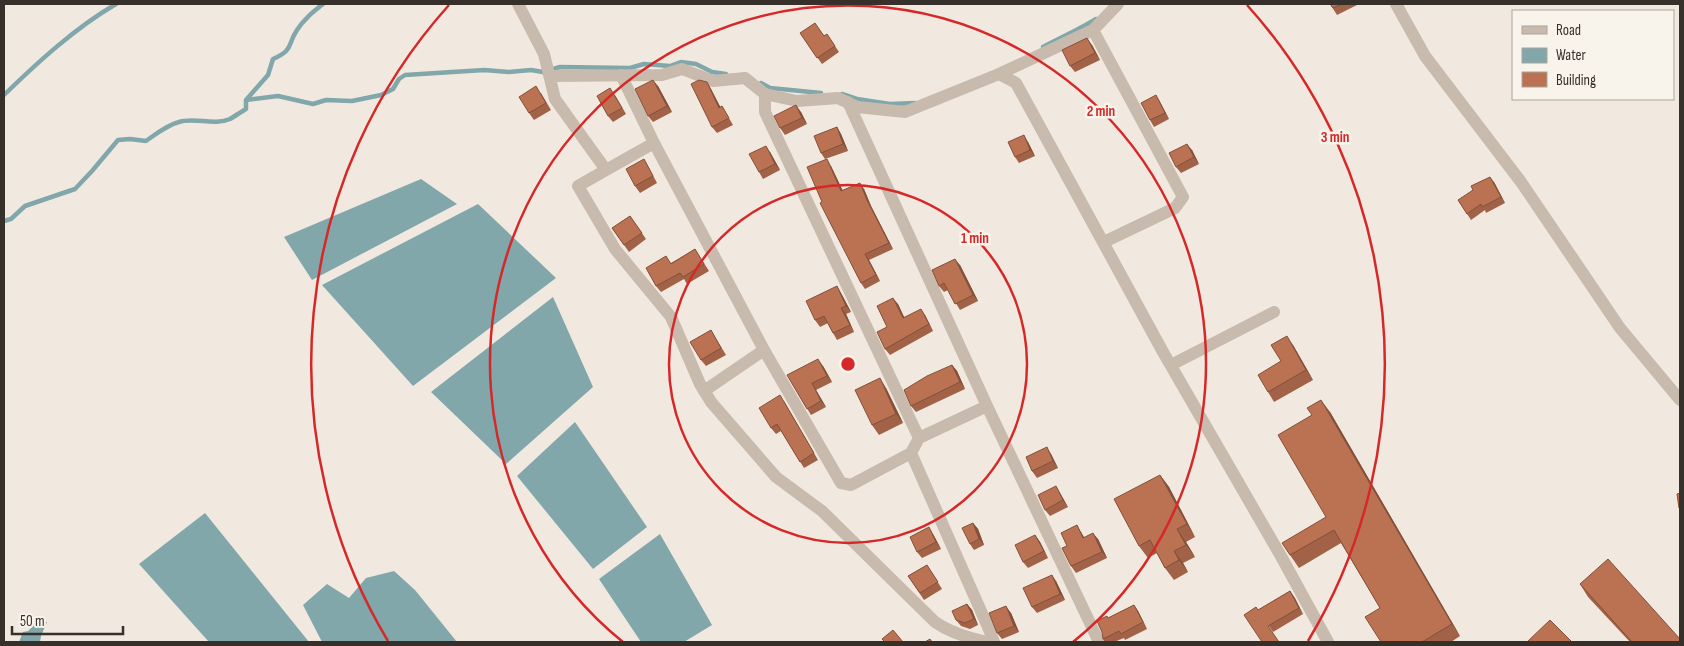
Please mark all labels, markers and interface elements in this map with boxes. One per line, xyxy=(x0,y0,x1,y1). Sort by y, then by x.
legend xyxy=(1512,10,1674,100)
text: Road xyxy=(1556,21,1581,40)
text: Water xyxy=(1556,46,1587,65)
text: Building xyxy=(1556,71,1596,90)
text: 2 min xyxy=(1087,102,1115,121)
text: 3 min xyxy=(1321,128,1349,147)
text: 1 min xyxy=(961,229,989,248)
centre of rings xyxy=(839,355,857,373)
scale bar xyxy=(12,604,124,636)
text: 50 m xyxy=(20,612,45,631)

